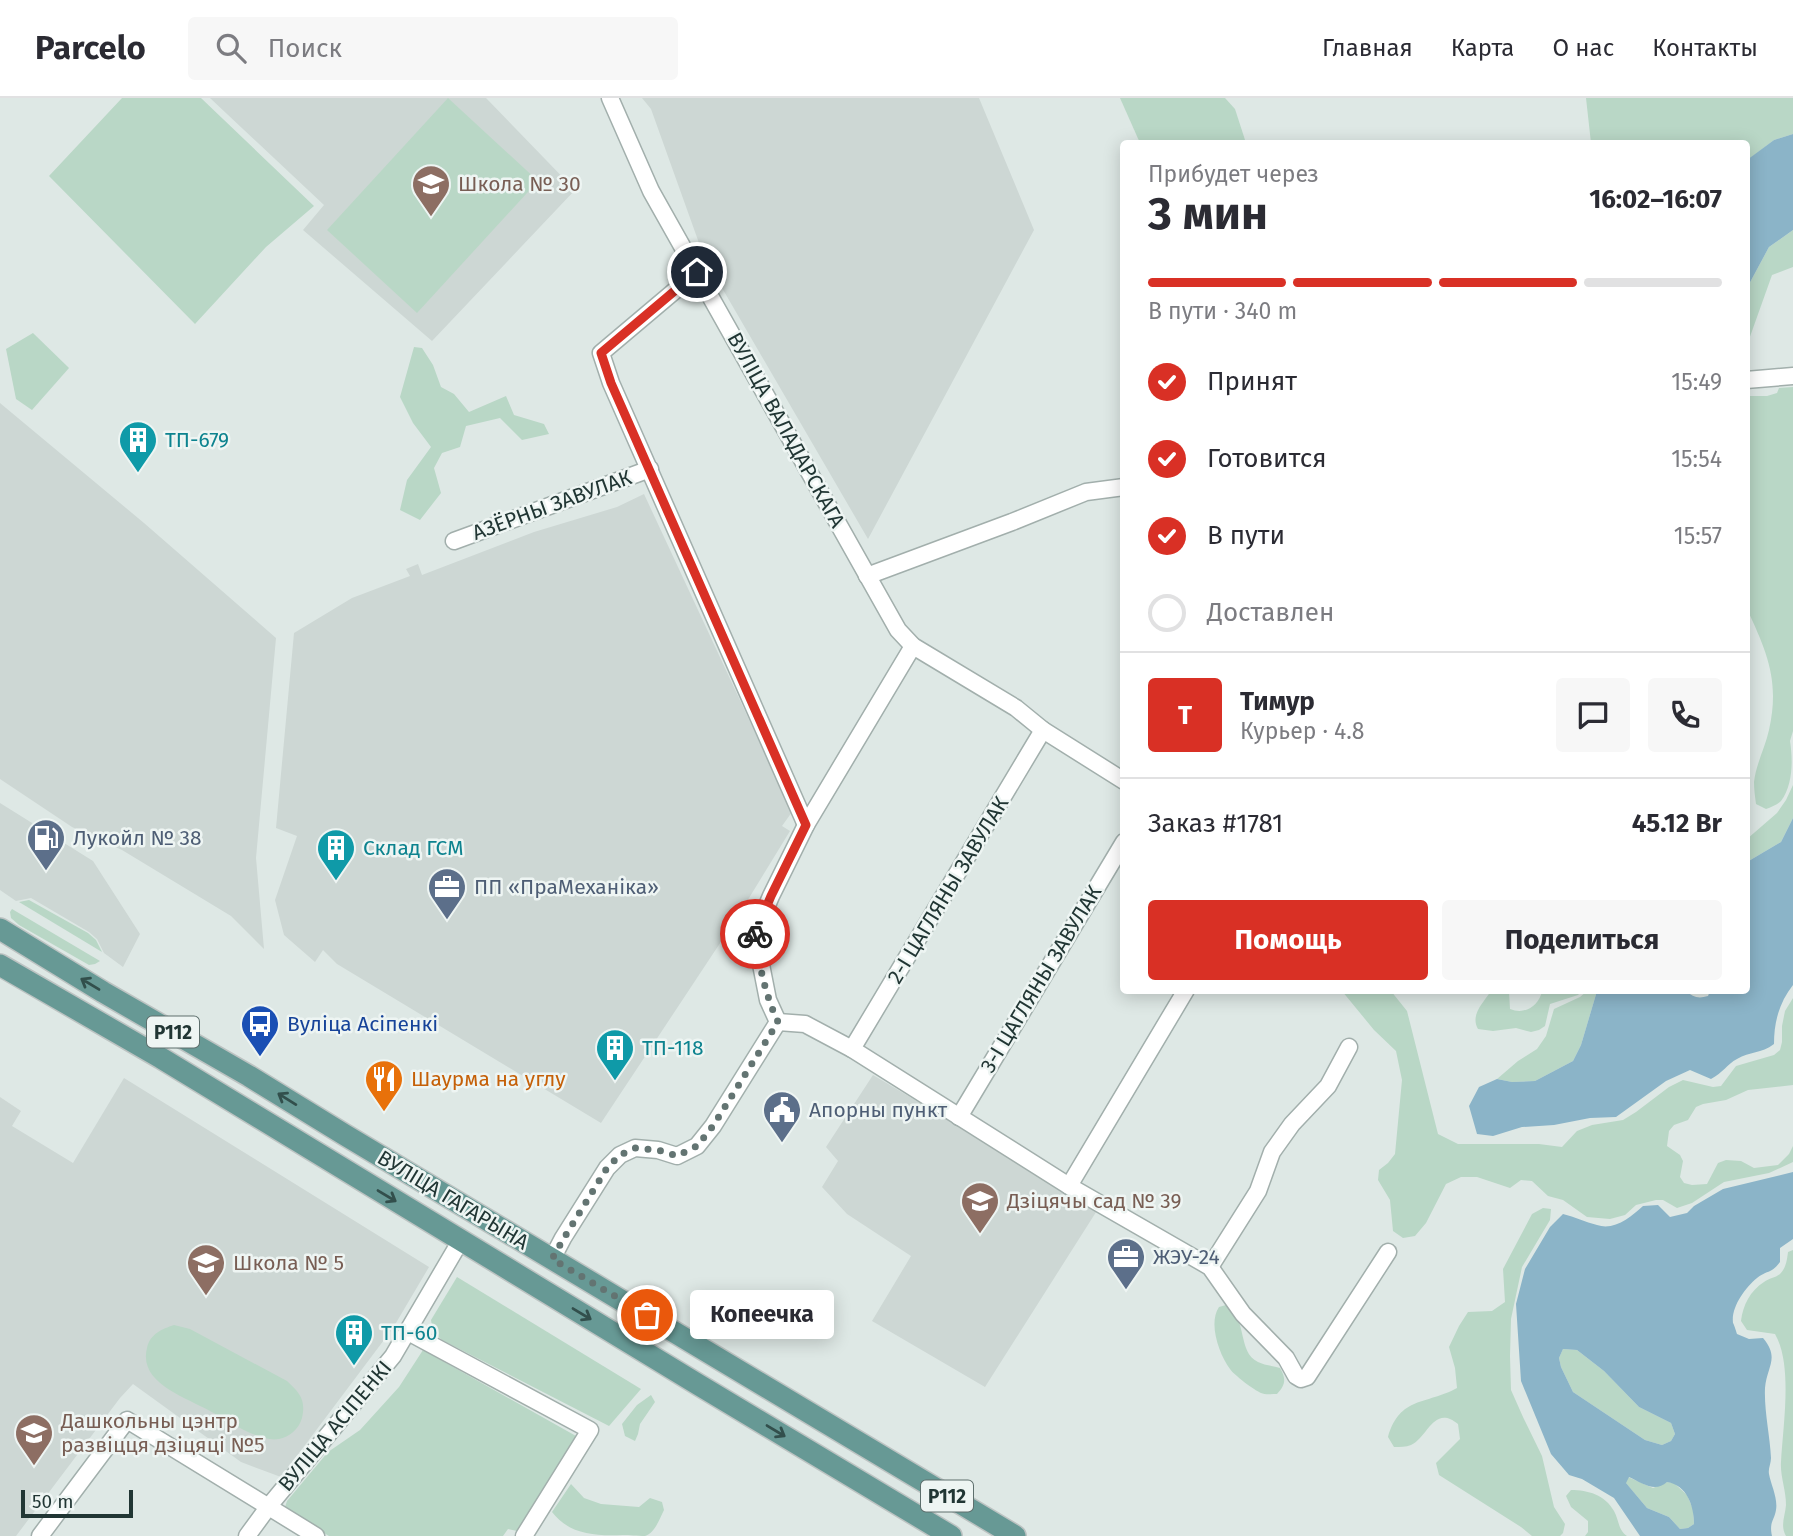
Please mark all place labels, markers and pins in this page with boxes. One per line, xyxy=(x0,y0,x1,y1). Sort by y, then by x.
school or university icon: Школа № 30 xyxy=(410,163,452,218)
place label: Школа № 30 xyxy=(458,171,581,197)
pin xyxy=(667,242,727,302)
building icon: ТП-679 xyxy=(117,419,159,474)
place label: ТП-679 xyxy=(165,427,229,453)
fuel station icon: Лукойл № 38 xyxy=(25,817,67,872)
place label: Лукойл № 38 xyxy=(73,825,202,851)
building icon: Склад ГСМ xyxy=(315,827,357,882)
place label: Склад ГСМ xyxy=(363,835,464,861)
office icon: ПП «ПраМеханіка» xyxy=(426,866,468,921)
place label: ПП «ПраМеханіка» xyxy=(474,874,659,900)
bus stop icon: Вуліца Асіпенкі xyxy=(239,1003,281,1058)
place label: Вуліца Асіпенкі xyxy=(287,1011,438,1037)
building icon: ТП-118 xyxy=(594,1027,636,1082)
place label: ТП-118 xyxy=(642,1035,704,1061)
restaurant icon: Шаурма на углу xyxy=(363,1058,405,1113)
place label: Шаурма на углу xyxy=(411,1066,566,1092)
public building icon: Апорны пункт xyxy=(761,1089,803,1144)
place label: Апорны пункт xyxy=(809,1097,948,1123)
school or university icon: Дзіцячы сад № 39 xyxy=(959,1180,1001,1235)
place label: Дзіцячы сад № 39 xyxy=(1006,1188,1182,1214)
office icon: ЖЭУ-24 xyxy=(1105,1236,1147,1291)
school or university icon: Школа № 5 xyxy=(185,1242,227,1297)
place label: ЖЭУ-24 xyxy=(1153,1244,1220,1270)
place label: Школа № 5 xyxy=(233,1250,344,1276)
pin xyxy=(617,1285,677,1345)
callout: Копеечка xyxy=(689,1290,832,1340)
building icon: ТП-60 xyxy=(333,1312,375,1367)
place label: ТП-60 xyxy=(381,1320,437,1346)
place label: Дашкольны цэнтр развіцця дзіцяці №5 xyxy=(60,1408,265,1458)
school or university icon: Дашкольны цэнтр развіцця дзіцяці №5 xyxy=(13,1412,55,1467)

